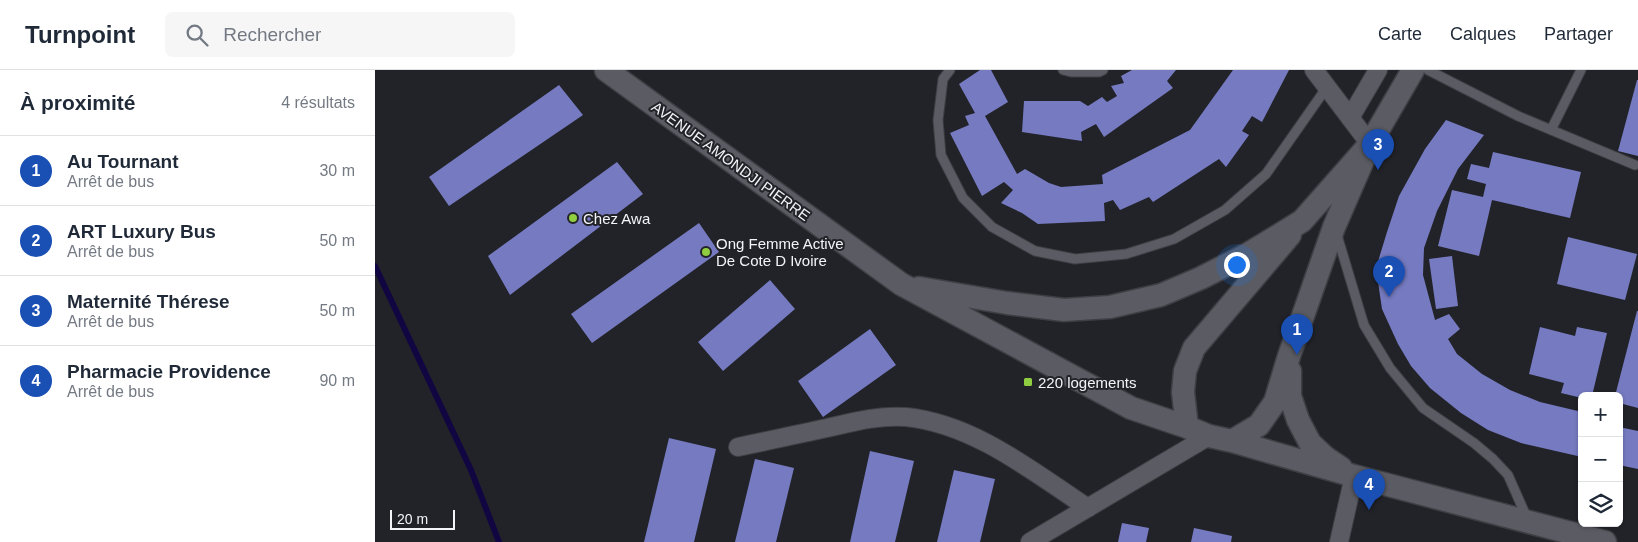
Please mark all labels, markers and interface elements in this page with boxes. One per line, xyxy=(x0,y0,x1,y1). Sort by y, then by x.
search box xyxy=(165,12,515,57)
text: Turnpoint xyxy=(25,21,135,48)
icon: search xyxy=(183,21,211,49)
text: Rechercher xyxy=(223,24,321,45)
text: Carte xyxy=(1378,24,1422,44)
text: Calques xyxy=(1450,24,1516,44)
text: Partager xyxy=(1544,24,1613,44)
text: À proximité xyxy=(20,91,136,114)
text: 4 résultats xyxy=(281,94,355,111)
street label: AVENUE AMONDJI PIERRE xyxy=(649,98,813,224)
pin: 3 xyxy=(1362,129,1394,170)
text: Au Tournant xyxy=(67,151,179,172)
text: 1 xyxy=(32,162,40,179)
text: 30 m xyxy=(319,162,355,179)
text: Arrêt de bus xyxy=(67,173,154,190)
place label: Chez Awa xyxy=(583,210,651,227)
marker: Chez Awa xyxy=(567,212,579,224)
text: ART Luxury Bus xyxy=(67,221,216,242)
text: 2 xyxy=(32,232,40,249)
text: 50 m xyxy=(319,232,355,249)
place label: Ong Femme Active De Cote D Ivoire xyxy=(716,235,844,269)
text: Arrêt de bus xyxy=(67,243,154,260)
marker: Ong Femme Active De Cote D Ivoire xyxy=(700,246,712,258)
your location xyxy=(1224,252,1250,278)
pin: 2 xyxy=(1373,256,1405,297)
text: Maternité Thérese xyxy=(67,291,230,312)
text: 3 xyxy=(32,302,40,319)
text: 50 m xyxy=(319,302,355,319)
text: Arrêt de bus xyxy=(67,313,154,330)
pin: 1 xyxy=(1281,314,1313,355)
text: Pharmacie Providence xyxy=(67,361,271,382)
text: 4 xyxy=(32,372,40,389)
text: 90 m xyxy=(319,372,355,389)
place label: 220 logements xyxy=(1038,374,1136,391)
marker: 220 logements xyxy=(1022,376,1034,388)
text: Arrêt de bus xyxy=(67,383,154,400)
map controls xyxy=(1578,392,1623,527)
button: + xyxy=(1578,392,1623,437)
button: − xyxy=(1578,437,1623,482)
pin: 4 xyxy=(1353,469,1385,510)
button: layers xyxy=(1578,482,1623,527)
scale bar xyxy=(390,507,455,530)
text: 20 m xyxy=(397,511,428,527)

